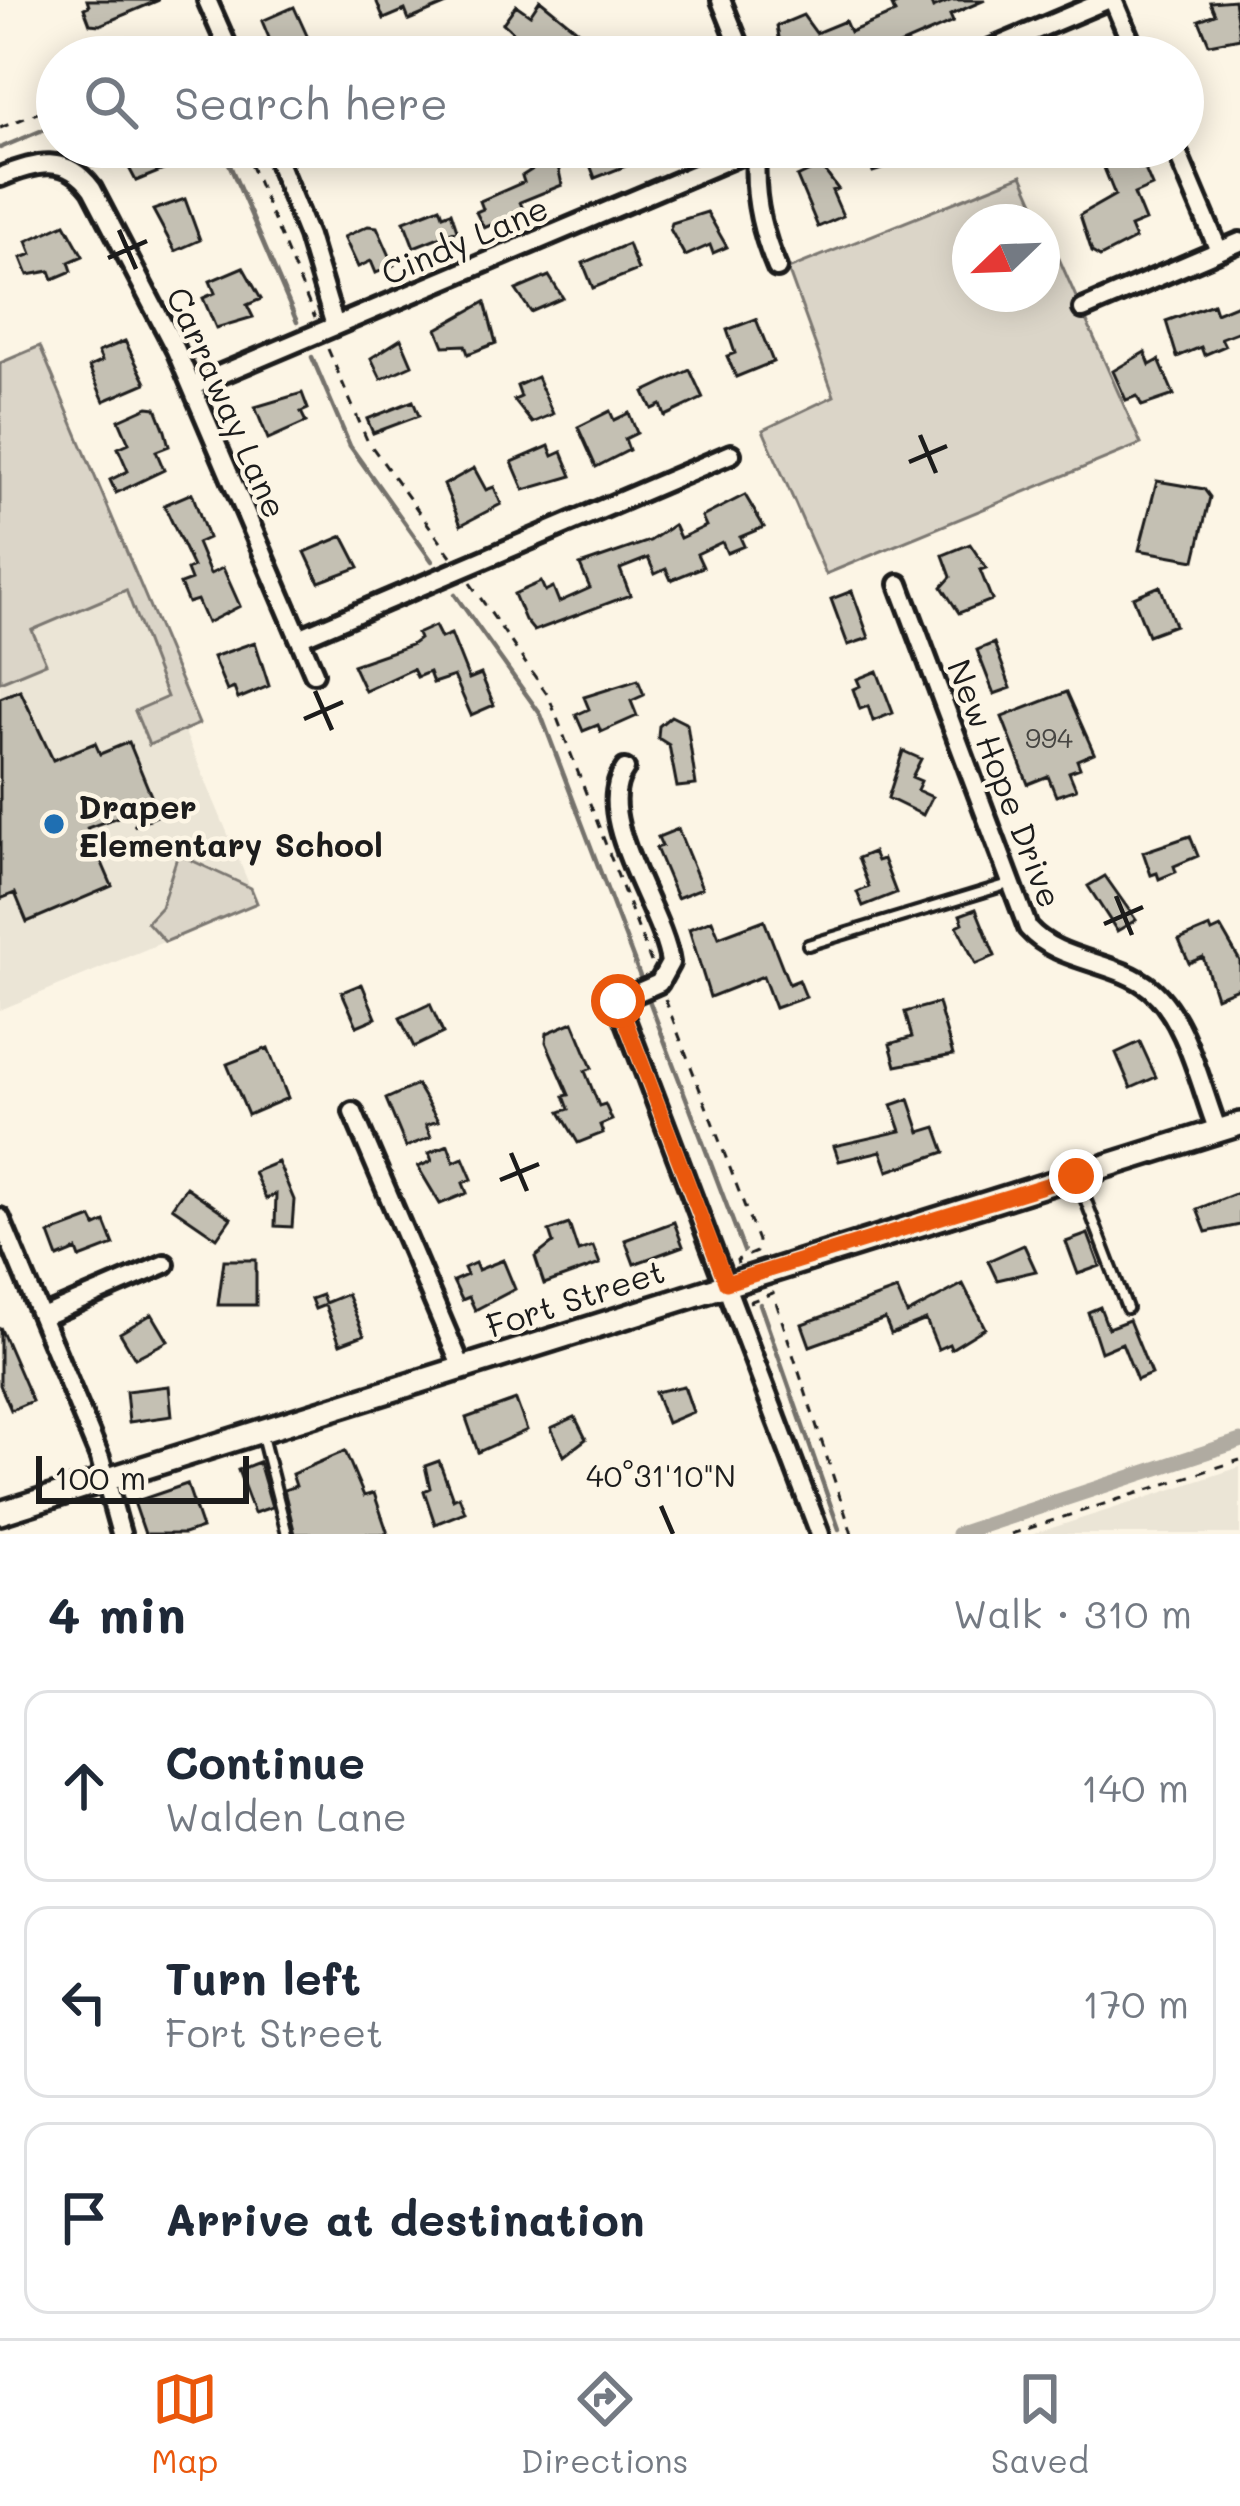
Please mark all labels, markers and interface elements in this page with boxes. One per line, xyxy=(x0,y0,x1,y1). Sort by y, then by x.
search box xyxy=(36,36,1204,168)
icon: search xyxy=(78,69,144,135)
text: Search here xyxy=(174,73,448,131)
street label: Cindy Lane xyxy=(374,185,554,294)
north arrow xyxy=(952,204,1060,312)
street label: Carraway Lane xyxy=(157,280,298,525)
street label: New Hope Drive xyxy=(939,653,1073,913)
house number: 994 xyxy=(1025,720,1073,755)
place label: Draper Elementary School xyxy=(78,784,383,866)
marker: Draper Elementary School xyxy=(41,811,67,837)
route start xyxy=(591,974,645,1028)
route end xyxy=(1049,1149,1103,1203)
street label: Fort Street xyxy=(481,1248,669,1346)
scale bar xyxy=(36,1450,249,1503)
text: 100 m xyxy=(54,1455,146,1498)
text: 40°31'10"N xyxy=(586,1455,736,1495)
text: 4 min xyxy=(48,1579,186,1646)
text: Walk · 310 m xyxy=(953,1587,1192,1638)
text: Continue xyxy=(165,1732,365,1790)
icon: ahead xyxy=(51,1753,117,1819)
text: 140 m xyxy=(1081,1761,1189,1812)
text: Walden Lane xyxy=(165,1790,407,1841)
text: Turn left xyxy=(165,1948,361,2006)
icon: left xyxy=(51,1969,117,2035)
text: 170 m xyxy=(1082,1977,1189,2028)
text: Fort Street xyxy=(165,2006,383,2057)
icon: arrive xyxy=(51,2185,117,2251)
text: Arrive at destination xyxy=(165,2189,645,2247)
tab: Map xyxy=(151,2366,218,2481)
tab: Directions xyxy=(521,2366,688,2481)
tab: Saved xyxy=(991,2366,1089,2481)

